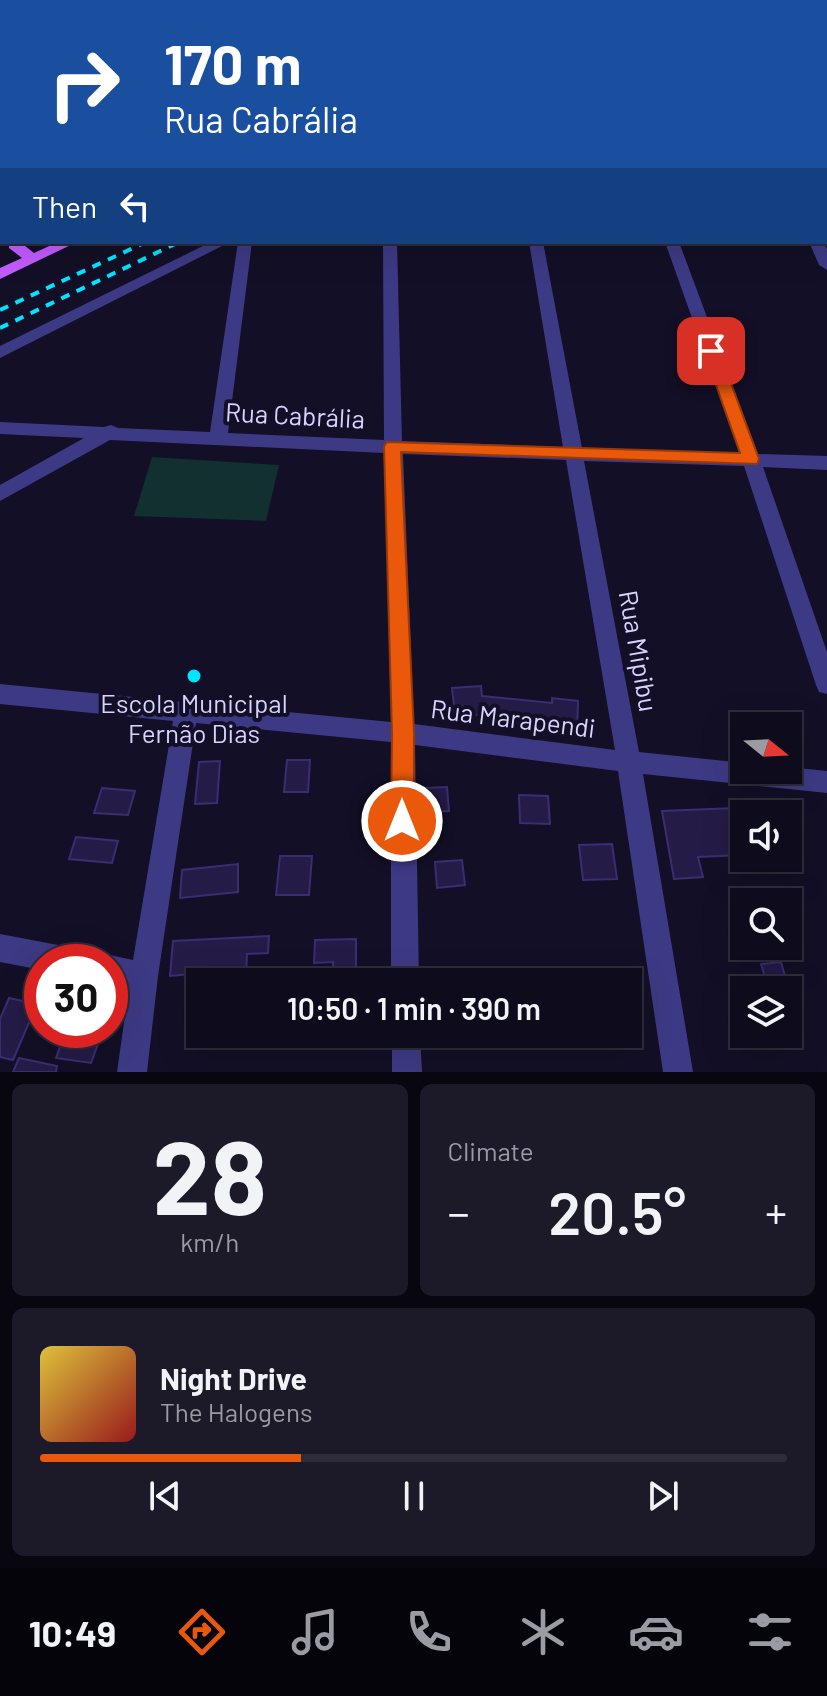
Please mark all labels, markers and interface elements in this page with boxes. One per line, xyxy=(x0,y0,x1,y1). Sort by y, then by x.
text: 170 m xyxy=(164,29,301,96)
icon: right xyxy=(32,32,136,136)
text: Rua Cabrália xyxy=(164,97,358,140)
icon: left xyxy=(113,184,157,228)
text: Then xyxy=(32,188,97,224)
pin xyxy=(677,317,745,385)
icon: arrive xyxy=(689,329,733,373)
street label: Rua Cabrália xyxy=(224,395,366,434)
street label: Rua Mipibu xyxy=(614,588,665,714)
marker: Escola Municipal Fernão Dias xyxy=(185,667,203,685)
place label: Escola Municipal Fernão Dias xyxy=(100,687,288,748)
street label: Rua Marapendi xyxy=(429,692,597,743)
north arrow xyxy=(730,712,802,784)
map controls xyxy=(730,712,802,1048)
position arrow xyxy=(360,779,444,863)
button: sound xyxy=(730,800,802,872)
button: search xyxy=(730,888,802,960)
speed limit sign: 30 xyxy=(24,944,128,1048)
button: layers xyxy=(730,976,802,1048)
text: 10:50 · 1 min · 390 m xyxy=(287,990,541,1026)
text: 28 xyxy=(152,1111,267,1236)
text: Climate xyxy=(448,1135,534,1166)
text: 20.5° xyxy=(548,1175,686,1247)
text: − xyxy=(448,1185,470,1238)
text: + xyxy=(765,1185,787,1238)
text: km/h xyxy=(180,1226,239,1257)
text: Night Drive xyxy=(160,1360,307,1396)
text: The Halogens xyxy=(160,1396,312,1427)
icon: previous xyxy=(143,1474,187,1518)
icon: pause xyxy=(392,1474,436,1518)
icon: next xyxy=(641,1474,685,1518)
icon: directions xyxy=(174,1604,230,1660)
icon: music xyxy=(287,1604,343,1660)
icon: phone xyxy=(401,1604,457,1660)
icon: climate xyxy=(515,1604,571,1660)
icon: car xyxy=(628,1604,684,1660)
icon: filters xyxy=(742,1604,798,1660)
text: 10:49 xyxy=(29,1611,116,1654)

